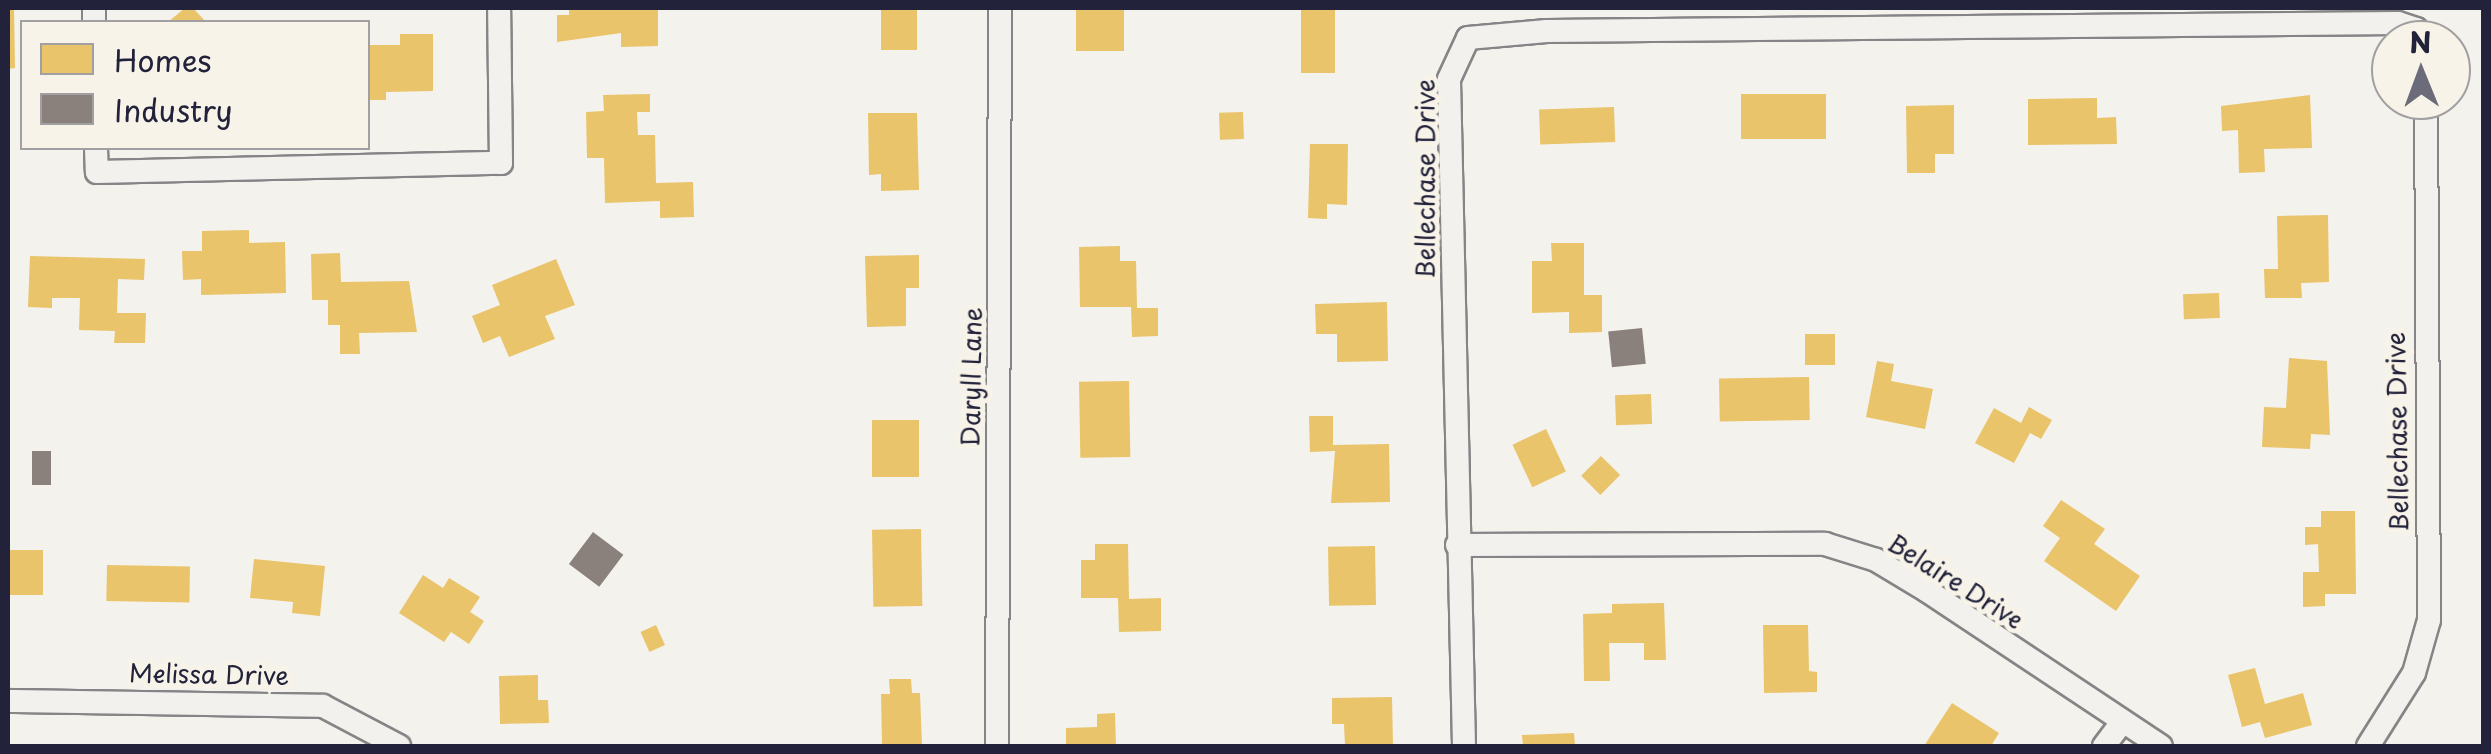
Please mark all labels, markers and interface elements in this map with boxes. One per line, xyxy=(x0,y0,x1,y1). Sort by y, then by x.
legend xyxy=(20,20,370,150)
north arrow xyxy=(2371,20,2471,120)
text: N xyxy=(2409,20,2432,63)
text: Homes xyxy=(114,37,211,82)
street label: Bellechase Drive xyxy=(1410,80,1440,278)
text: Industry xyxy=(114,87,233,132)
street label: Daryll Lane xyxy=(955,306,987,448)
street label: Bellechase Drive xyxy=(2380,333,2414,531)
street label: Belaire Drive xyxy=(1882,527,2030,635)
street label: Melissa Drive xyxy=(129,658,289,690)

